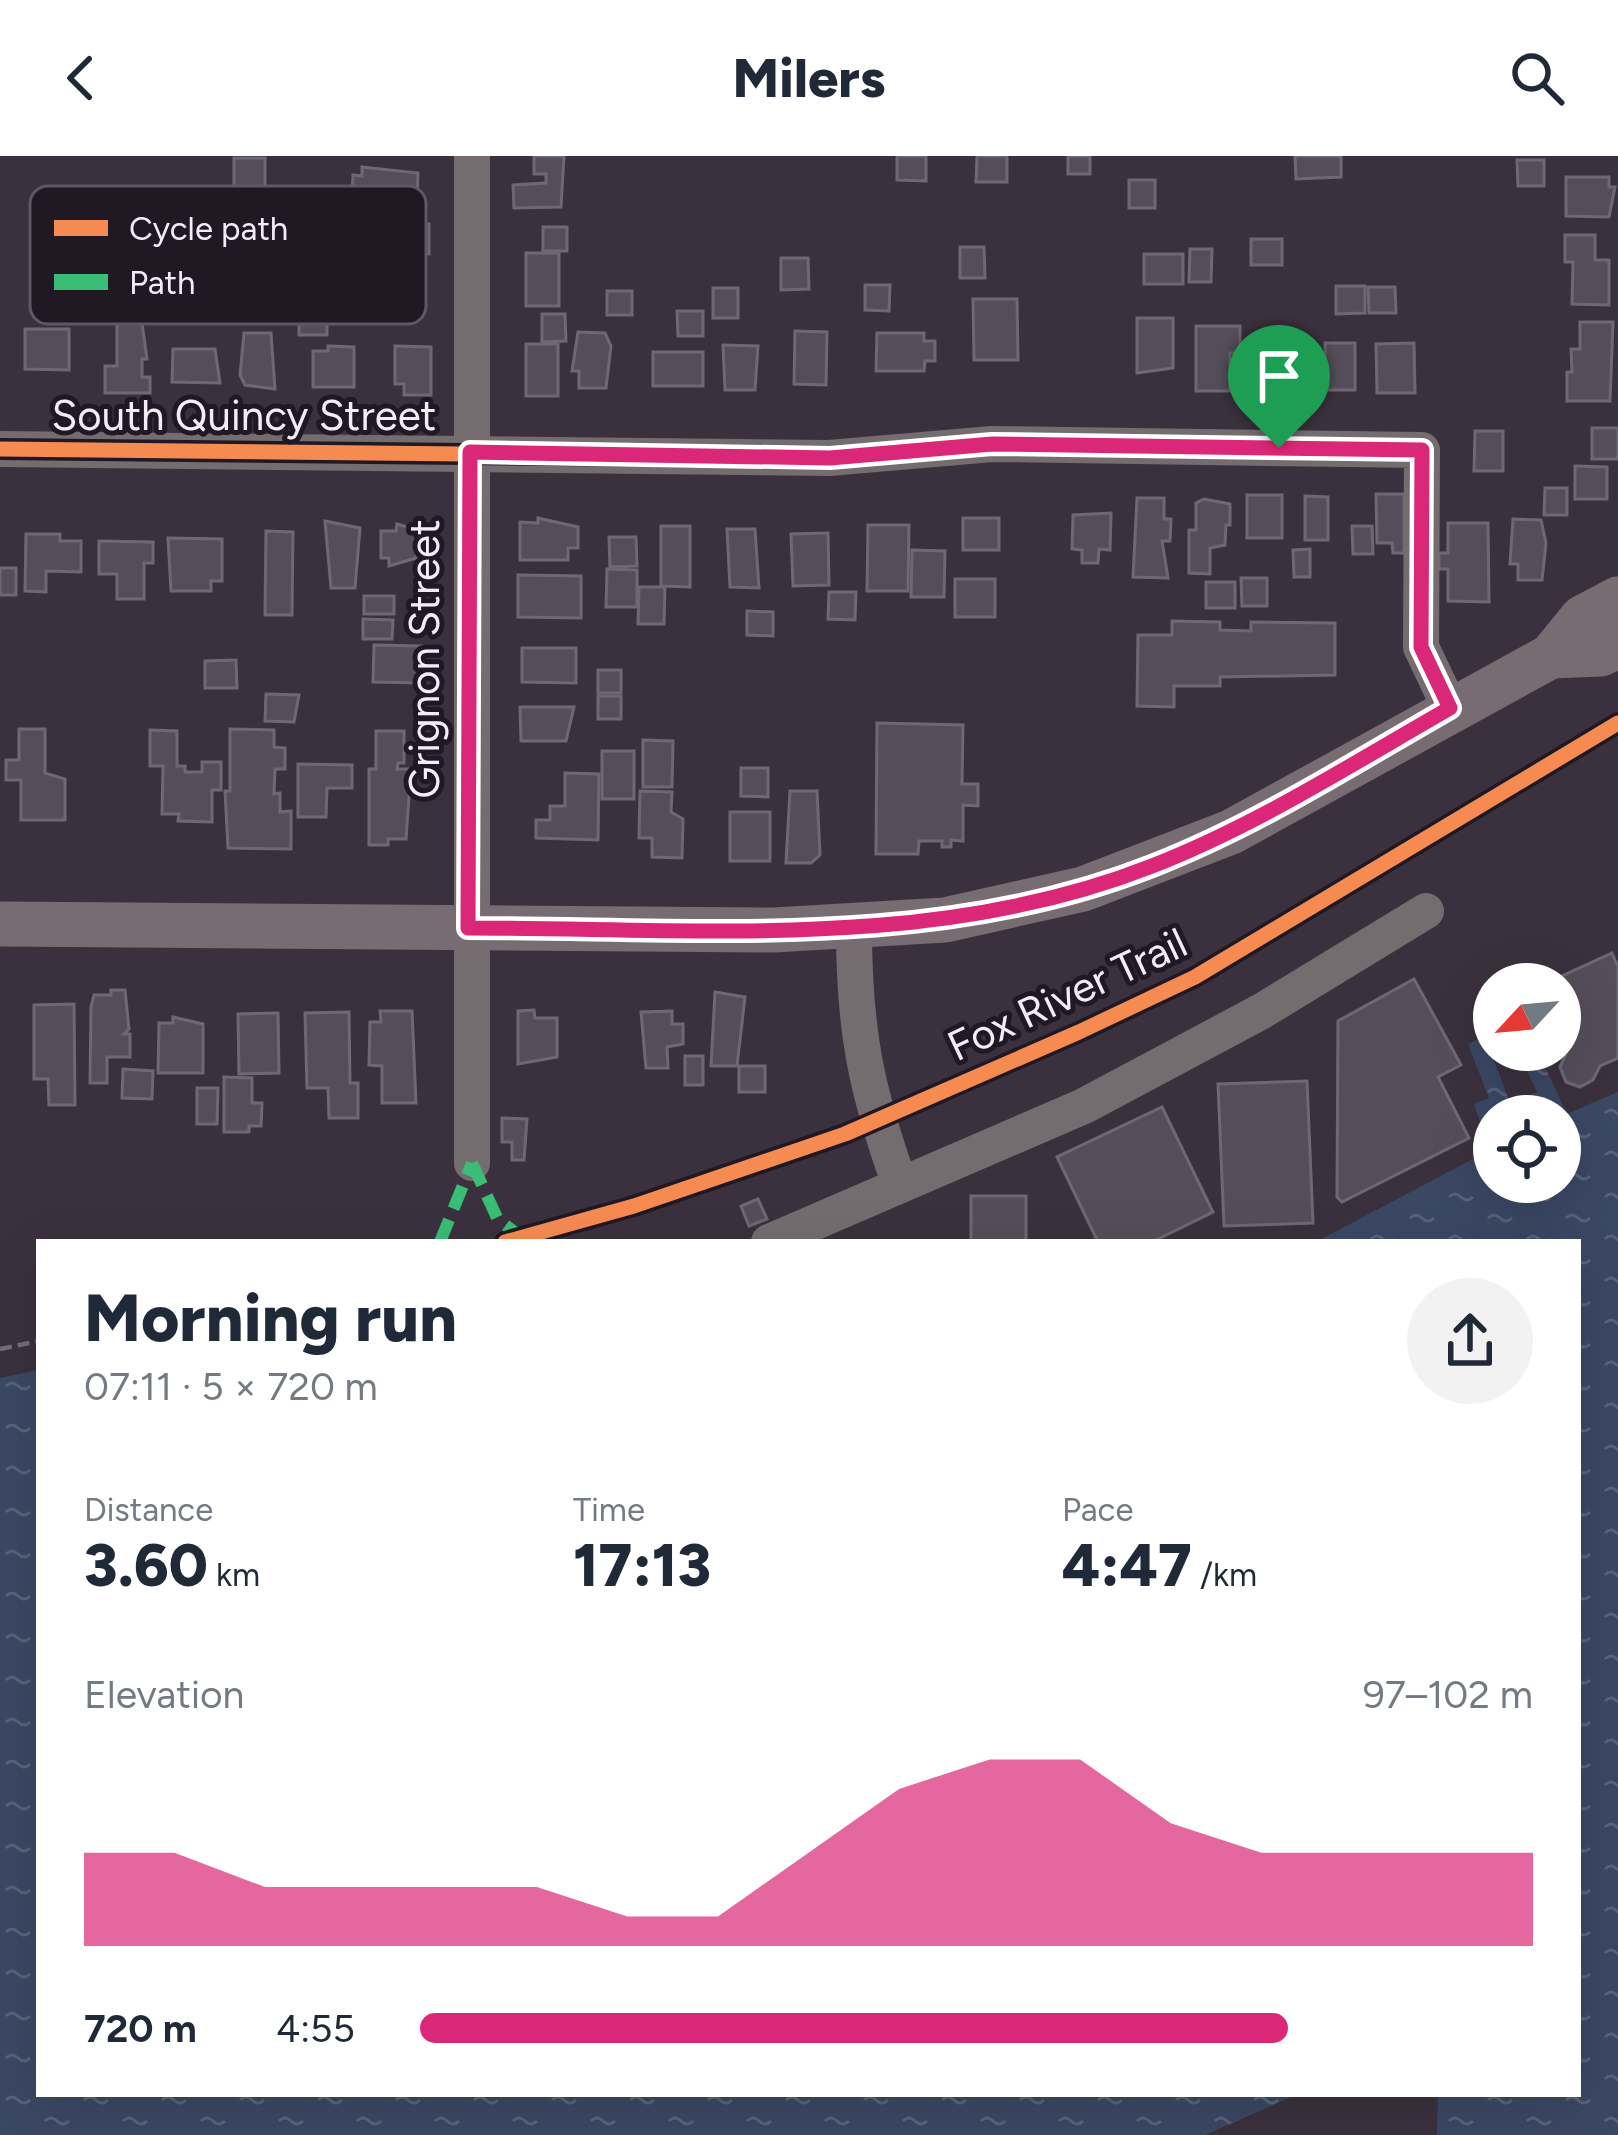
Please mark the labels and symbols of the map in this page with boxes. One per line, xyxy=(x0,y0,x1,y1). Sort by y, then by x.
legend xyxy=(30,186,426,324)
text: Cycle path xyxy=(129,209,288,248)
text: Path xyxy=(129,263,196,302)
pin xyxy=(1228,325,1330,448)
street label: South Quincy Street xyxy=(52,390,436,441)
street label: Grignon Street xyxy=(399,519,450,799)
street label: Fox River Trail xyxy=(940,917,1195,1072)
north arrow xyxy=(1473,963,1581,1071)

